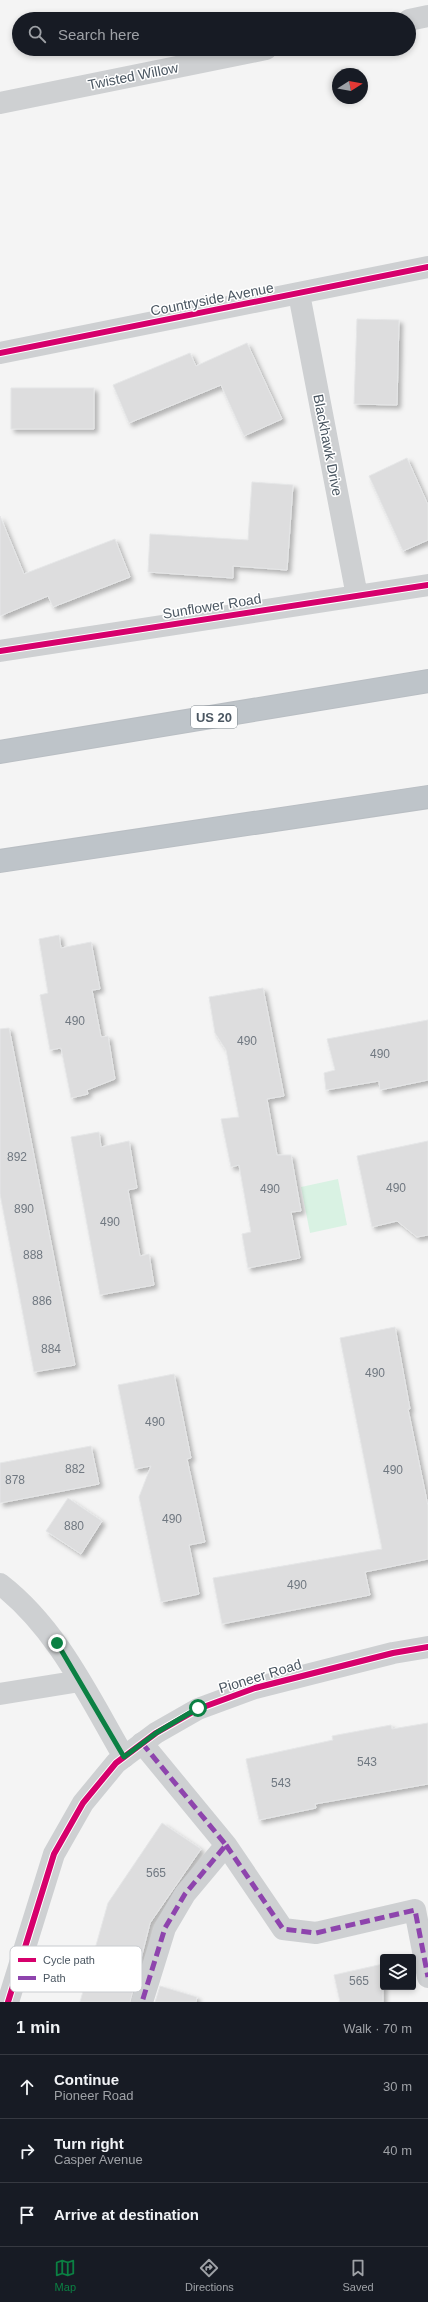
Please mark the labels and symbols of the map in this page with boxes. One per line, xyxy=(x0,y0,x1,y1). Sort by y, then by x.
street label: Twisted Willow xyxy=(86,59,180,93)
north arrow xyxy=(332,68,368,104)
street label: Countryside Avenue xyxy=(149,279,275,319)
street label: Blackhawk Drive xyxy=(310,393,346,498)
street label: Sunflower Road xyxy=(162,590,262,622)
road number: US 20 xyxy=(191,706,237,728)
house number: 490 xyxy=(65,1014,85,1028)
house number: 490 xyxy=(237,1034,257,1048)
house number: 490 xyxy=(370,1047,390,1061)
house number: 892 xyxy=(7,1150,27,1164)
house number: 490 xyxy=(386,1181,406,1195)
house number: 490 xyxy=(260,1182,280,1196)
house number: 890 xyxy=(14,1202,34,1216)
house number: 490 xyxy=(100,1215,120,1229)
house number: 888 xyxy=(23,1248,43,1262)
house number: 886 xyxy=(32,1294,52,1308)
house number: 884 xyxy=(41,1342,61,1356)
house number: 490 xyxy=(365,1366,385,1380)
house number: 490 xyxy=(145,1415,165,1429)
house number: 882 xyxy=(65,1462,85,1476)
house number: 490 xyxy=(383,1463,403,1477)
house number: 878 xyxy=(5,1473,25,1487)
house number: 490 xyxy=(162,1512,182,1526)
house number: 880 xyxy=(64,1519,84,1533)
house number: 490 xyxy=(287,1578,307,1592)
route end xyxy=(48,1634,66,1652)
street label: Pioneer Road xyxy=(217,1656,303,1696)
route start xyxy=(189,1699,207,1717)
house number: 543 xyxy=(357,1755,377,1769)
house number: 543 xyxy=(271,1776,291,1790)
house number: 565 xyxy=(146,1866,166,1880)
legend xyxy=(10,1946,142,1992)
text: Cycle path xyxy=(43,1954,95,1966)
text: Path xyxy=(43,1972,66,1984)
house number: 565 xyxy=(349,1974,369,1988)

